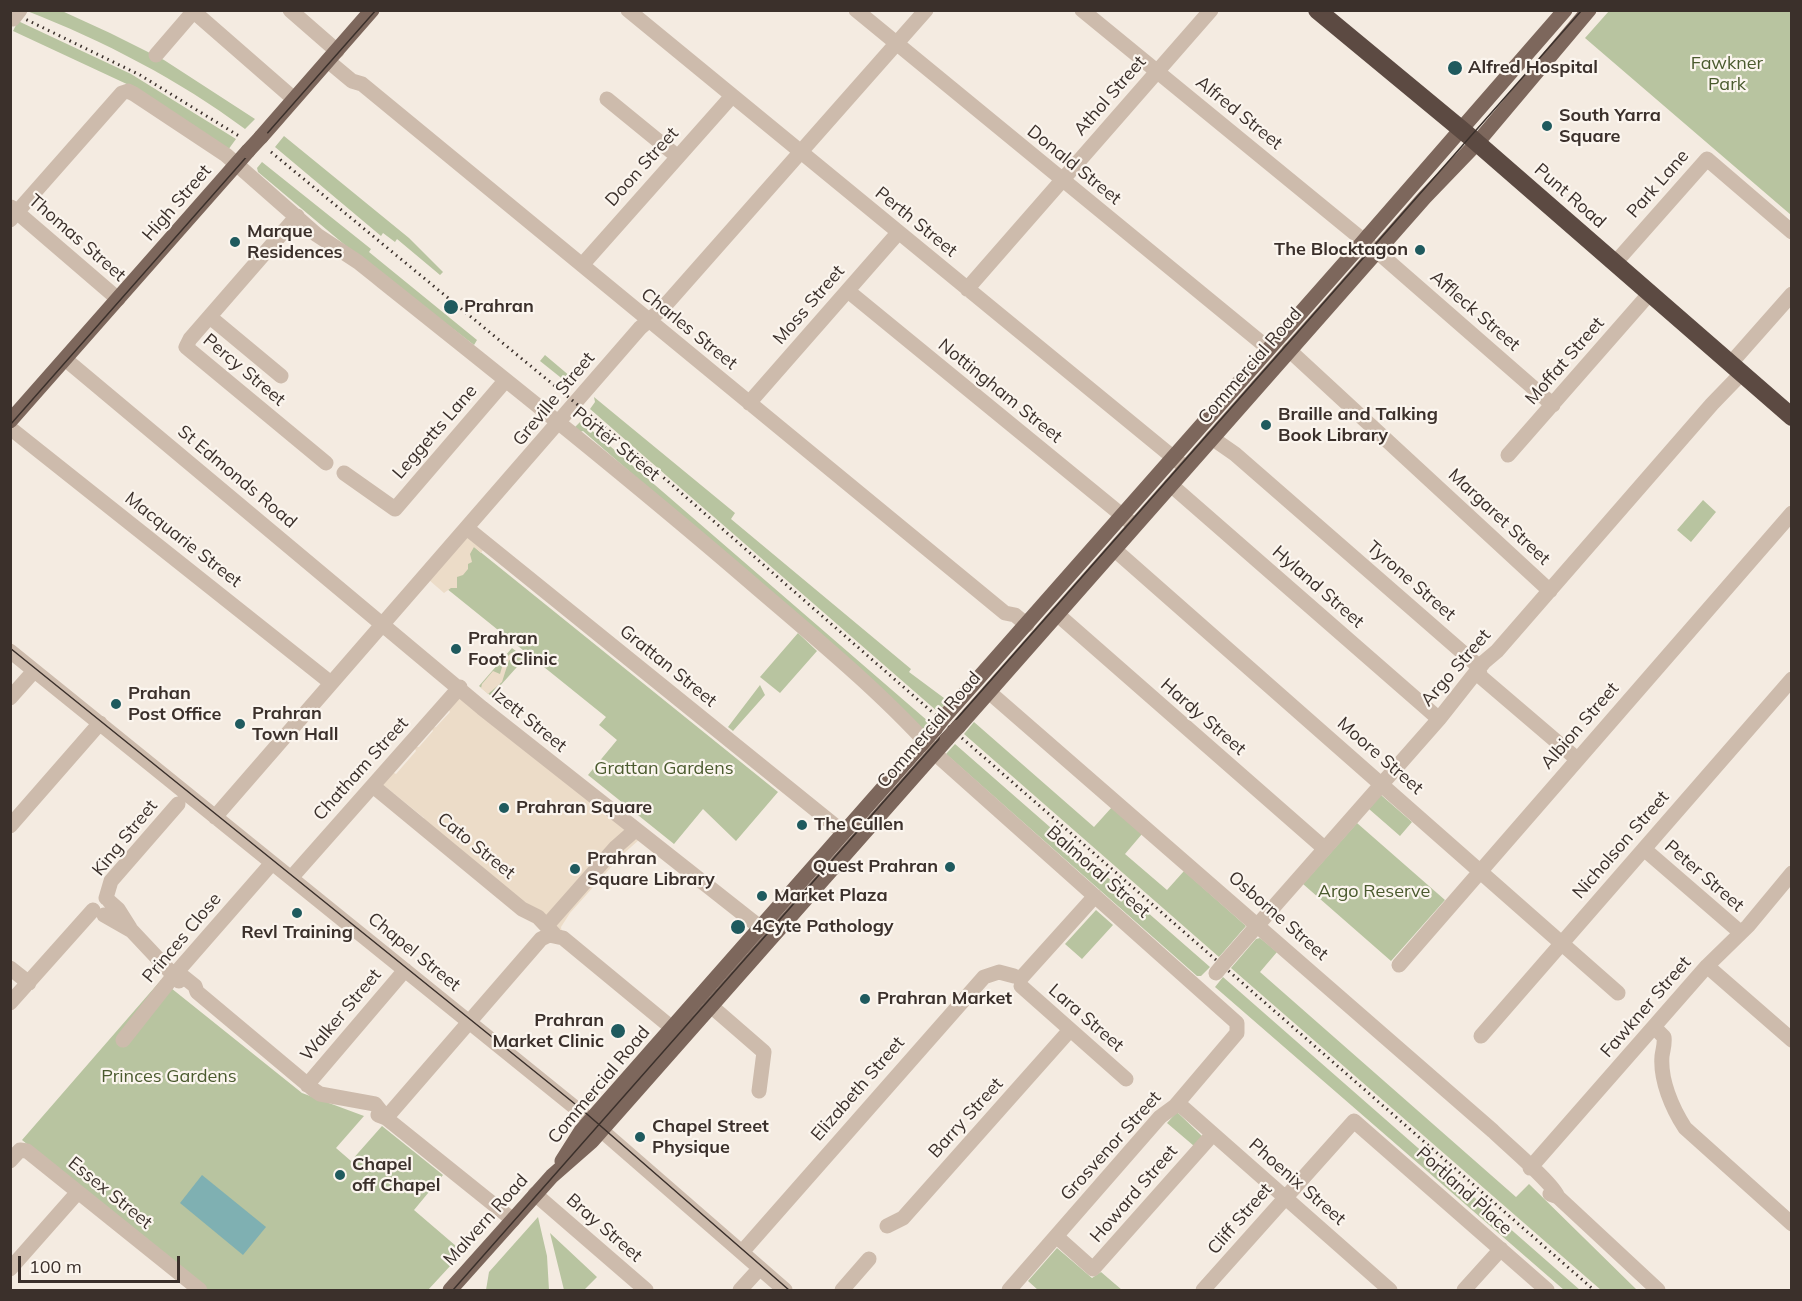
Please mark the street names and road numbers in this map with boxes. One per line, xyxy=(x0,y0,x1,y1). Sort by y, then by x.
street label: Athol Street xyxy=(1069,52,1151,140)
street label: Alfred Street xyxy=(1191,72,1287,154)
street label: Donald Street xyxy=(1023,121,1125,209)
street label: Doon Street xyxy=(601,123,683,211)
street label: Park Lane xyxy=(1622,145,1694,223)
street label: Punt Road xyxy=(1530,159,1610,233)
street label: High Street xyxy=(138,160,216,246)
street label: Perth Street xyxy=(871,182,961,262)
street label: Thomas Street xyxy=(24,190,130,286)
street label: Moss Street xyxy=(769,261,849,349)
street label: Affleck Street xyxy=(1426,266,1524,356)
street label: Charles Street xyxy=(636,284,742,374)
street label: Commercial Road xyxy=(1194,303,1306,429)
street label: Moffat Street xyxy=(1521,313,1609,409)
street label: Percy Street xyxy=(199,329,289,411)
street label: Nottingham Street xyxy=(934,334,1066,448)
street label: Greville Street xyxy=(508,348,600,450)
street label: Leggetts Lane xyxy=(388,380,482,484)
street label: Porter Street xyxy=(568,402,664,486)
street label: St Edmonds Road xyxy=(173,421,301,533)
street label: Margaret Street xyxy=(1444,464,1554,570)
street label: Macquarie Street xyxy=(120,488,246,592)
street label: Tyrone Street xyxy=(1362,537,1460,625)
street label: Hyland Street xyxy=(1268,541,1368,633)
street label: Grattan Street xyxy=(615,620,721,712)
street label: Argo Street xyxy=(1417,625,1495,711)
street label: Commercial Road xyxy=(873,667,985,793)
street label: Hardy Street xyxy=(1156,674,1250,760)
street label: Albion Street xyxy=(1536,678,1624,774)
street label: Izett Street xyxy=(487,683,571,757)
street label: Chatham Street xyxy=(309,713,413,825)
street label: Moore Street xyxy=(1333,713,1427,799)
street label: Nicholson Street xyxy=(1568,787,1674,903)
street label: King Street xyxy=(88,796,162,880)
street label: Cato Street xyxy=(433,808,519,884)
street label: Balmoral Street xyxy=(1042,821,1154,923)
street label: Peter Street xyxy=(1660,836,1748,916)
street label: Osborne Street xyxy=(1224,867,1332,965)
street label: Princes Close xyxy=(138,889,226,987)
street label: Chapel Street xyxy=(363,908,465,996)
street label: Fawkner Street xyxy=(1596,952,1696,1062)
street label: Walker Street xyxy=(296,964,386,1066)
street label: Lara Street xyxy=(1044,980,1128,1056)
street label: Commercial Road xyxy=(544,1022,654,1148)
street label: Elizabeth Street xyxy=(807,1032,909,1146)
street label: Barry Street xyxy=(924,1073,1008,1163)
street label: Grosvenor Street xyxy=(1056,1087,1166,1205)
street label: Phoenix Street xyxy=(1244,1134,1350,1230)
street label: Howard Street xyxy=(1086,1141,1182,1247)
street label: Portland Place xyxy=(1412,1142,1516,1240)
street label: Essex Street xyxy=(64,1152,156,1234)
street label: Malvern Road xyxy=(439,1170,533,1270)
street label: Cliff Street xyxy=(1203,1179,1277,1259)
street label: Bray Street xyxy=(562,1189,646,1267)

